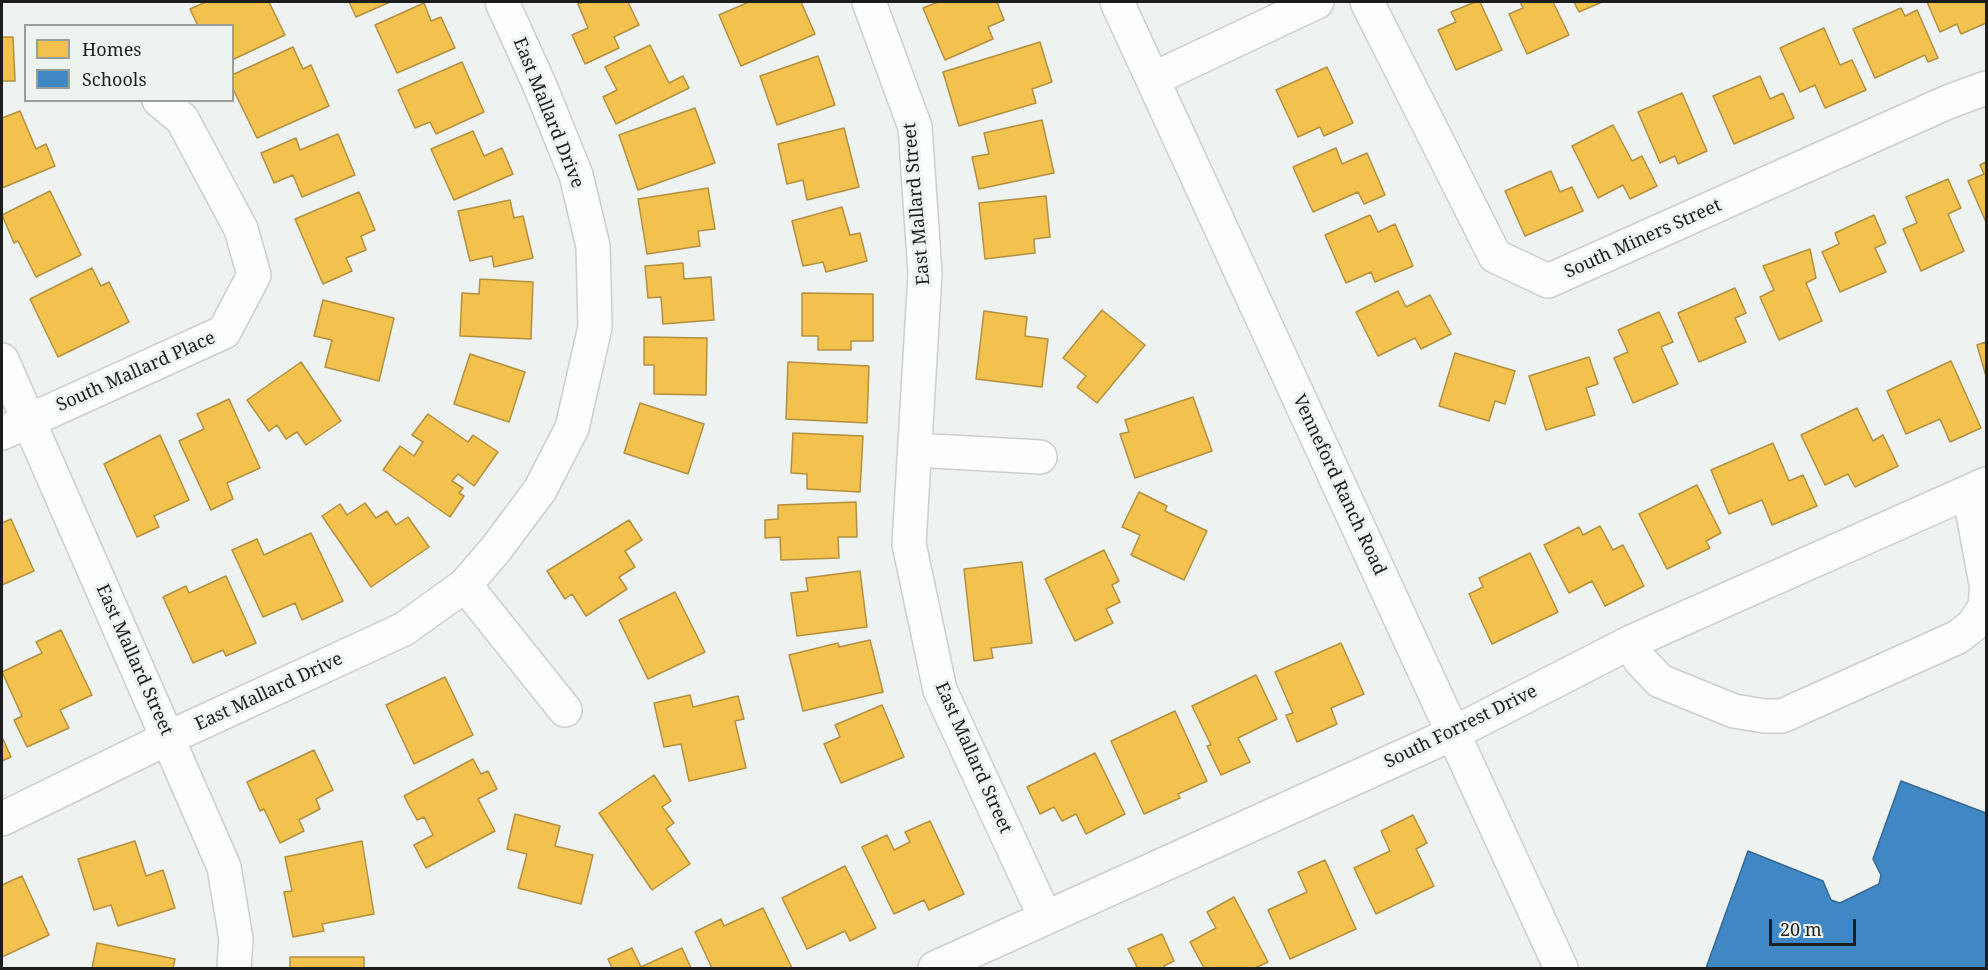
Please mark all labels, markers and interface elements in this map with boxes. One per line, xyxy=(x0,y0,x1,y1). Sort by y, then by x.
legend xyxy=(24,24,234,102)
street label: East Mallard Drive xyxy=(508,35,588,191)
text: Homes xyxy=(82,37,141,61)
text: Schools xyxy=(82,67,147,91)
street label: East Mallard Street xyxy=(899,122,935,286)
street label: South Miners Street xyxy=(1561,195,1725,283)
street label: South Mallard Place xyxy=(53,327,219,417)
street label: Venneford Ranch Road xyxy=(1288,391,1390,579)
street label: East Mallard Street xyxy=(91,581,177,739)
street label: East Mallard Drive xyxy=(192,648,346,736)
street label: East Mallard Street xyxy=(930,679,1016,837)
street label: South Forrest Drive xyxy=(1381,681,1541,773)
scale bar xyxy=(1772,907,1859,945)
text: 20 m xyxy=(1780,917,1822,941)

